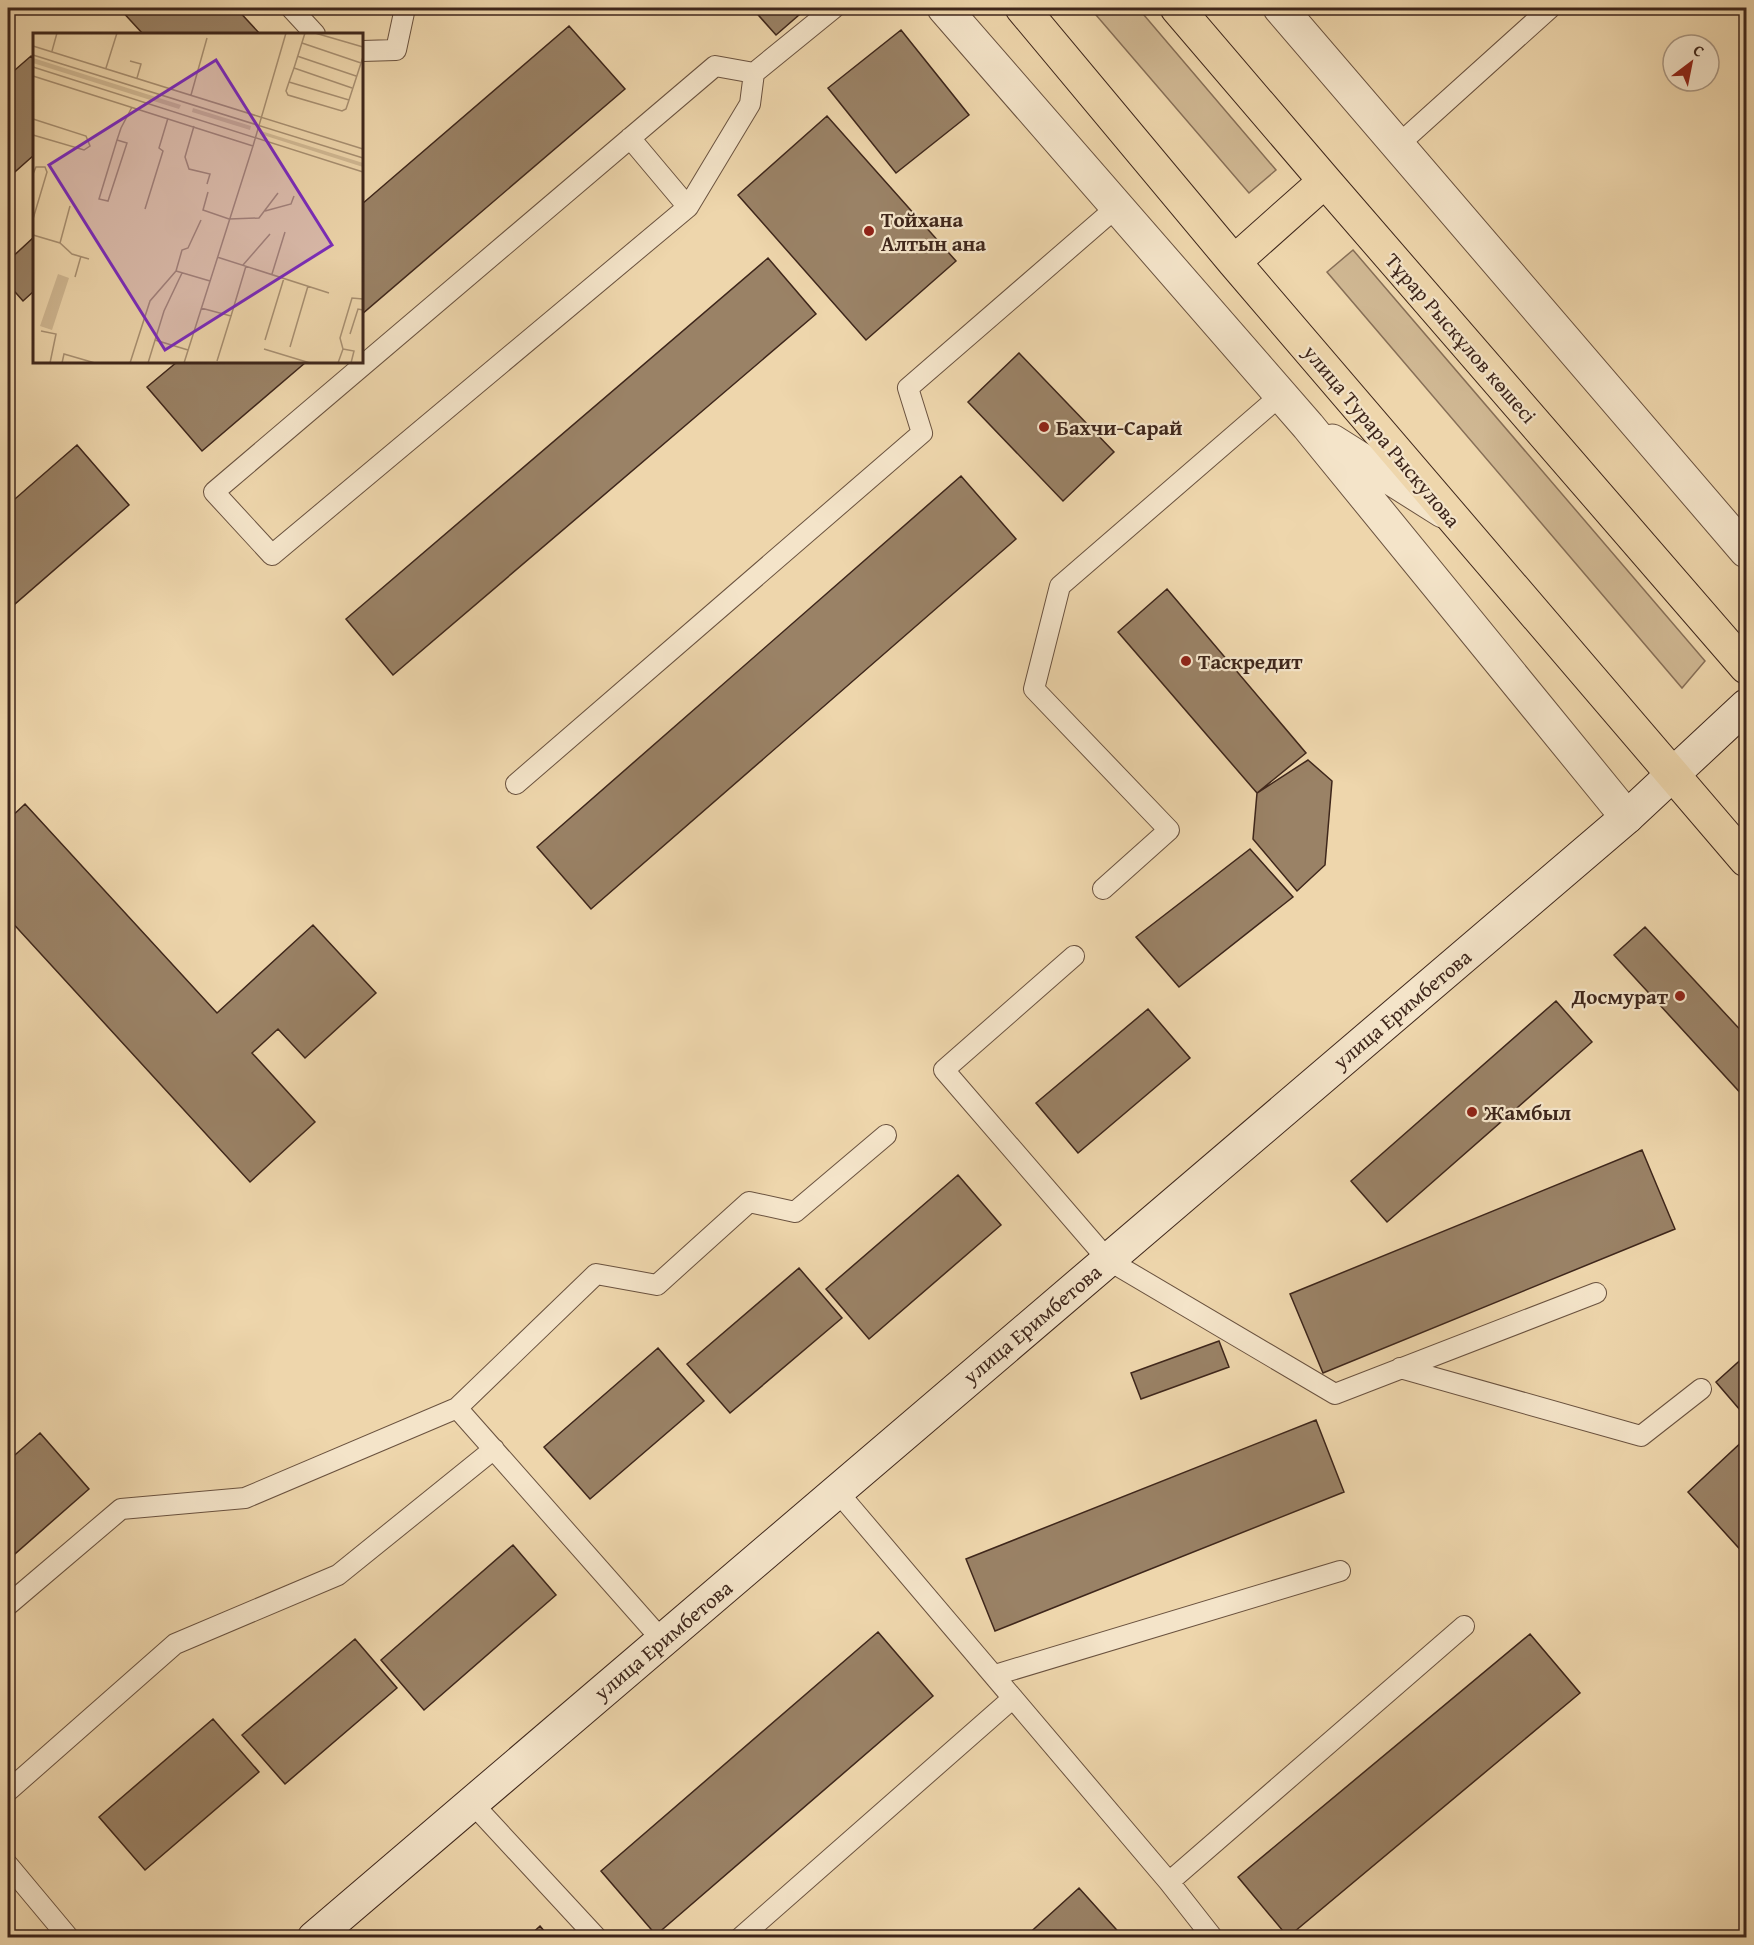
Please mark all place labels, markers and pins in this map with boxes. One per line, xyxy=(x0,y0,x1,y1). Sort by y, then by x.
place label: Тойхана Алтын ана xyxy=(881,204,986,259)
marker: Тойхана Алтын ана xyxy=(862,224,876,238)
place label: Бахчи-Сарай xyxy=(1056,412,1183,443)
marker: Бахчи-Сарай xyxy=(1037,420,1051,434)
place label: Таскредит xyxy=(1198,646,1303,677)
marker: Таскредит xyxy=(1179,654,1193,668)
place label: Досмурат xyxy=(1571,981,1669,1012)
marker: Досмурат xyxy=(1673,989,1687,1003)
place label: Жамбыл xyxy=(1483,1097,1571,1128)
marker: Жамбыл xyxy=(1465,1105,1479,1119)

